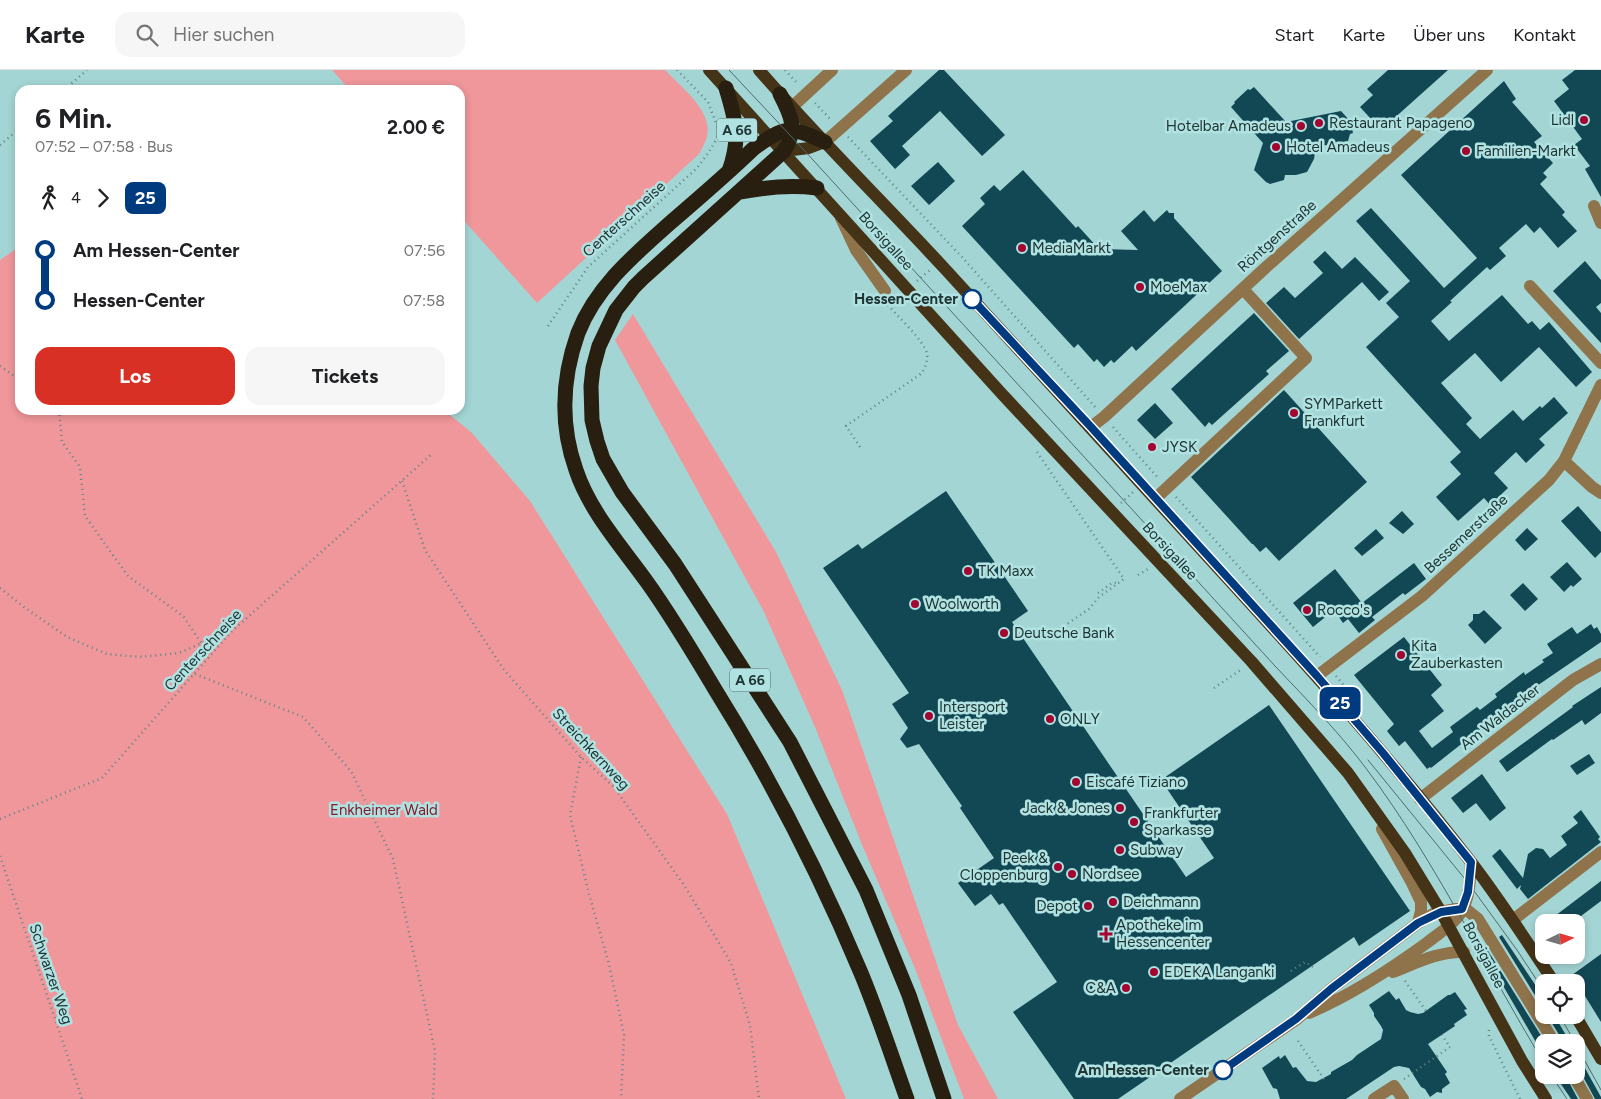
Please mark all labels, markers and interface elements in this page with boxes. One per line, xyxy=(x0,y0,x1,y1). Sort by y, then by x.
search box xyxy=(115,12,465,57)
text: Karte xyxy=(25,20,85,49)
icon: search xyxy=(133,21,161,49)
text: Hier suchen xyxy=(173,23,274,46)
text: Start xyxy=(1275,24,1314,46)
text: Karte xyxy=(1342,24,1385,46)
text: Über uns xyxy=(1413,24,1485,46)
text: Kontakt xyxy=(1513,24,1576,46)
text: 6 Min. xyxy=(35,101,112,135)
place label: Lidl xyxy=(1551,111,1574,129)
place label: Restaurant Papageno xyxy=(1329,114,1473,132)
marker: Lidl xyxy=(1578,114,1590,126)
text: 2.00 € xyxy=(387,116,445,139)
place label: Hotelbar Amadeus xyxy=(1166,117,1291,135)
marker: Restaurant Papageno xyxy=(1313,117,1325,129)
road number: A 66 xyxy=(717,118,757,142)
marker: Hotelbar Amadeus xyxy=(1295,120,1307,132)
text: 07:52 – 07:58 · Bus xyxy=(35,137,173,156)
place label: Hotel Amadeus xyxy=(1286,138,1390,156)
marker: Hotel Amadeus xyxy=(1270,141,1282,153)
place label: Familien-Markt xyxy=(1476,142,1576,160)
marker: Familien-Markt xyxy=(1460,145,1472,157)
street label: Centerschneise xyxy=(579,177,669,261)
icon: walk xyxy=(35,184,63,212)
icon: forward xyxy=(89,184,117,212)
text: 25 xyxy=(135,187,156,209)
text: 4 xyxy=(71,188,81,207)
street label: Röntgenstraße xyxy=(1234,196,1320,276)
street label: Borsigallee xyxy=(855,208,917,274)
text: Am Hessen-Center xyxy=(73,239,239,262)
place label: MediaMarkt xyxy=(1032,239,1111,257)
text: 07:56 xyxy=(404,241,445,260)
marker: MediaMarkt xyxy=(1016,242,1028,254)
place label: MoeMax xyxy=(1150,278,1207,296)
marker: MoeMax xyxy=(1134,281,1146,293)
text: Hessen-Center xyxy=(73,289,205,312)
marker: Hessen-Center xyxy=(962,289,982,309)
place label: Hessen-Center xyxy=(854,290,958,308)
text: 07:58 xyxy=(403,291,445,310)
button: Los xyxy=(35,347,235,405)
button: Tickets xyxy=(245,347,445,405)
place label: SYMParkett Frankfurt xyxy=(1304,395,1383,430)
marker: SYMParkett Frankfurt xyxy=(1288,407,1300,419)
place label: JYSK xyxy=(1162,438,1198,456)
marker: JYSK xyxy=(1146,441,1158,453)
street label: Bessemerstraße xyxy=(1421,491,1511,577)
street label: Borsigallee xyxy=(1139,518,1201,584)
place label: TK Maxx xyxy=(978,562,1034,580)
marker: TK Maxx xyxy=(962,565,974,577)
place label: Woolworth xyxy=(925,595,999,613)
marker: Woolworth xyxy=(909,598,921,610)
place label: Rocco's xyxy=(1317,601,1370,619)
marker: Rocco's xyxy=(1301,604,1313,616)
street label: Centerschneise xyxy=(161,605,245,695)
place label: Deutsche Bank xyxy=(1014,624,1115,642)
marker: Deutsche Bank xyxy=(998,627,1010,639)
place label: Kita Zauberkasten xyxy=(1411,637,1503,672)
marker: Kita Zauberkasten xyxy=(1395,649,1407,661)
road number: A 66 xyxy=(730,668,770,692)
street label: Am Waldacker xyxy=(1457,680,1543,754)
line badge: 25 xyxy=(1318,687,1362,719)
text: 25 xyxy=(1330,692,1350,714)
place label: Intersport Leister xyxy=(939,698,1006,733)
street label: Streichkernweg xyxy=(549,704,633,794)
marker: Intersport Leister xyxy=(923,710,935,722)
place label: ONLY xyxy=(1060,710,1100,728)
marker: ONLY xyxy=(1044,713,1056,725)
place label: Eiscafé Tiziano xyxy=(1086,773,1186,791)
marker: Eiscafé Tiziano xyxy=(1070,776,1082,788)
place label: Jack & Jones xyxy=(1022,799,1110,817)
park label: Enkheimer Wald xyxy=(330,801,438,819)
marker: Jack & Jones xyxy=(1114,802,1126,814)
place label: Frankfurter Sparkasse xyxy=(1144,804,1218,839)
marker: Frankfurter Sparkasse xyxy=(1128,816,1140,828)
place label: Subway xyxy=(1130,841,1183,859)
marker: Subway xyxy=(1114,844,1126,856)
place label: Peek & Cloppenburg xyxy=(960,849,1048,884)
marker: Peek & Cloppenburg xyxy=(1052,861,1064,873)
place label: Nordsee xyxy=(1082,865,1140,883)
marker: Nordsee xyxy=(1066,868,1078,880)
place label: Deichmann xyxy=(1123,893,1199,911)
marker: Deichmann xyxy=(1107,896,1119,908)
place label: Depot xyxy=(1036,897,1078,915)
marker: Depot xyxy=(1082,900,1094,912)
north arrow xyxy=(1535,914,1585,964)
map controls xyxy=(1535,914,1585,1084)
place label: Apotheke im Hessencenter xyxy=(1116,916,1210,951)
street label: Borsigallee xyxy=(1459,919,1509,991)
street label: Schwarzer Weg xyxy=(25,921,77,1027)
marker: Apotheke im Hessencenter xyxy=(1100,928,1112,940)
place label: EDEKA Langanki xyxy=(1164,963,1275,981)
marker: EDEKA Langanki xyxy=(1148,966,1160,978)
button: locate xyxy=(1535,974,1585,1024)
place label: C&A xyxy=(1085,979,1116,997)
marker: C&A xyxy=(1120,982,1132,994)
button: layers xyxy=(1535,1034,1585,1084)
marker: Am Hessen-Center xyxy=(1213,1060,1233,1080)
place label: Am Hessen-Center xyxy=(1078,1061,1209,1079)

